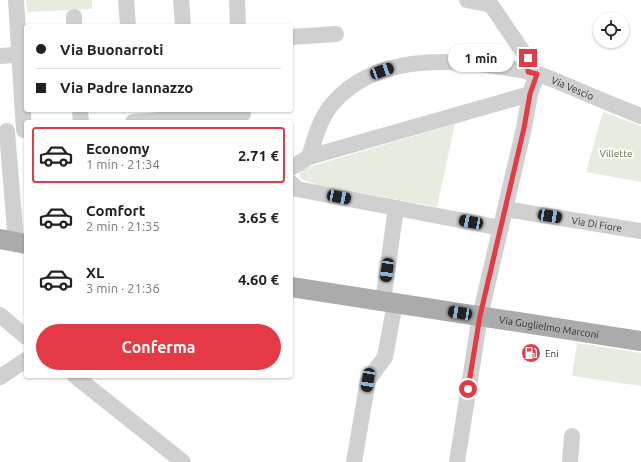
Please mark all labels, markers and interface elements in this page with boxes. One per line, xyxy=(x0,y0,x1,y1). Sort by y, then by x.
map controls xyxy=(593,12,629,48)
button: locate xyxy=(593,12,629,48)
text: Via Buonarroti xyxy=(60,41,163,58)
callout: 1 min xyxy=(448,44,514,72)
route end xyxy=(519,49,537,67)
text: 1 min xyxy=(465,51,497,65)
car xyxy=(369,61,395,81)
street label: Via Vescio xyxy=(550,74,596,102)
text: Via Padre Iannazzo xyxy=(60,79,193,96)
icon: car xyxy=(38,137,74,173)
text: Economy xyxy=(86,140,150,157)
text: 2.71 € xyxy=(238,147,279,164)
park label: Villette xyxy=(599,148,633,159)
text: 1 min · 21:34 xyxy=(86,157,160,171)
car xyxy=(326,189,352,205)
icon: car xyxy=(38,199,74,235)
text: Comfort xyxy=(86,202,145,219)
car xyxy=(537,208,563,224)
text: 3.65 € xyxy=(238,209,279,226)
car xyxy=(458,214,484,230)
street label: Via Di Fiore xyxy=(571,214,623,233)
text: 2 min · 21:35 xyxy=(86,219,160,233)
car xyxy=(379,257,395,283)
icon: car xyxy=(38,261,74,297)
text: XL xyxy=(86,264,104,281)
text: 4.60 € xyxy=(238,271,279,288)
text: 3 min · 21:36 xyxy=(86,281,160,295)
car xyxy=(447,305,473,321)
street label: Via Guglielmo Marconi xyxy=(498,314,600,340)
button: Conferma xyxy=(36,324,281,370)
fuel station icon: Eni xyxy=(520,342,542,364)
place label: Eni xyxy=(545,348,559,359)
car xyxy=(360,367,376,393)
route start xyxy=(459,380,477,398)

